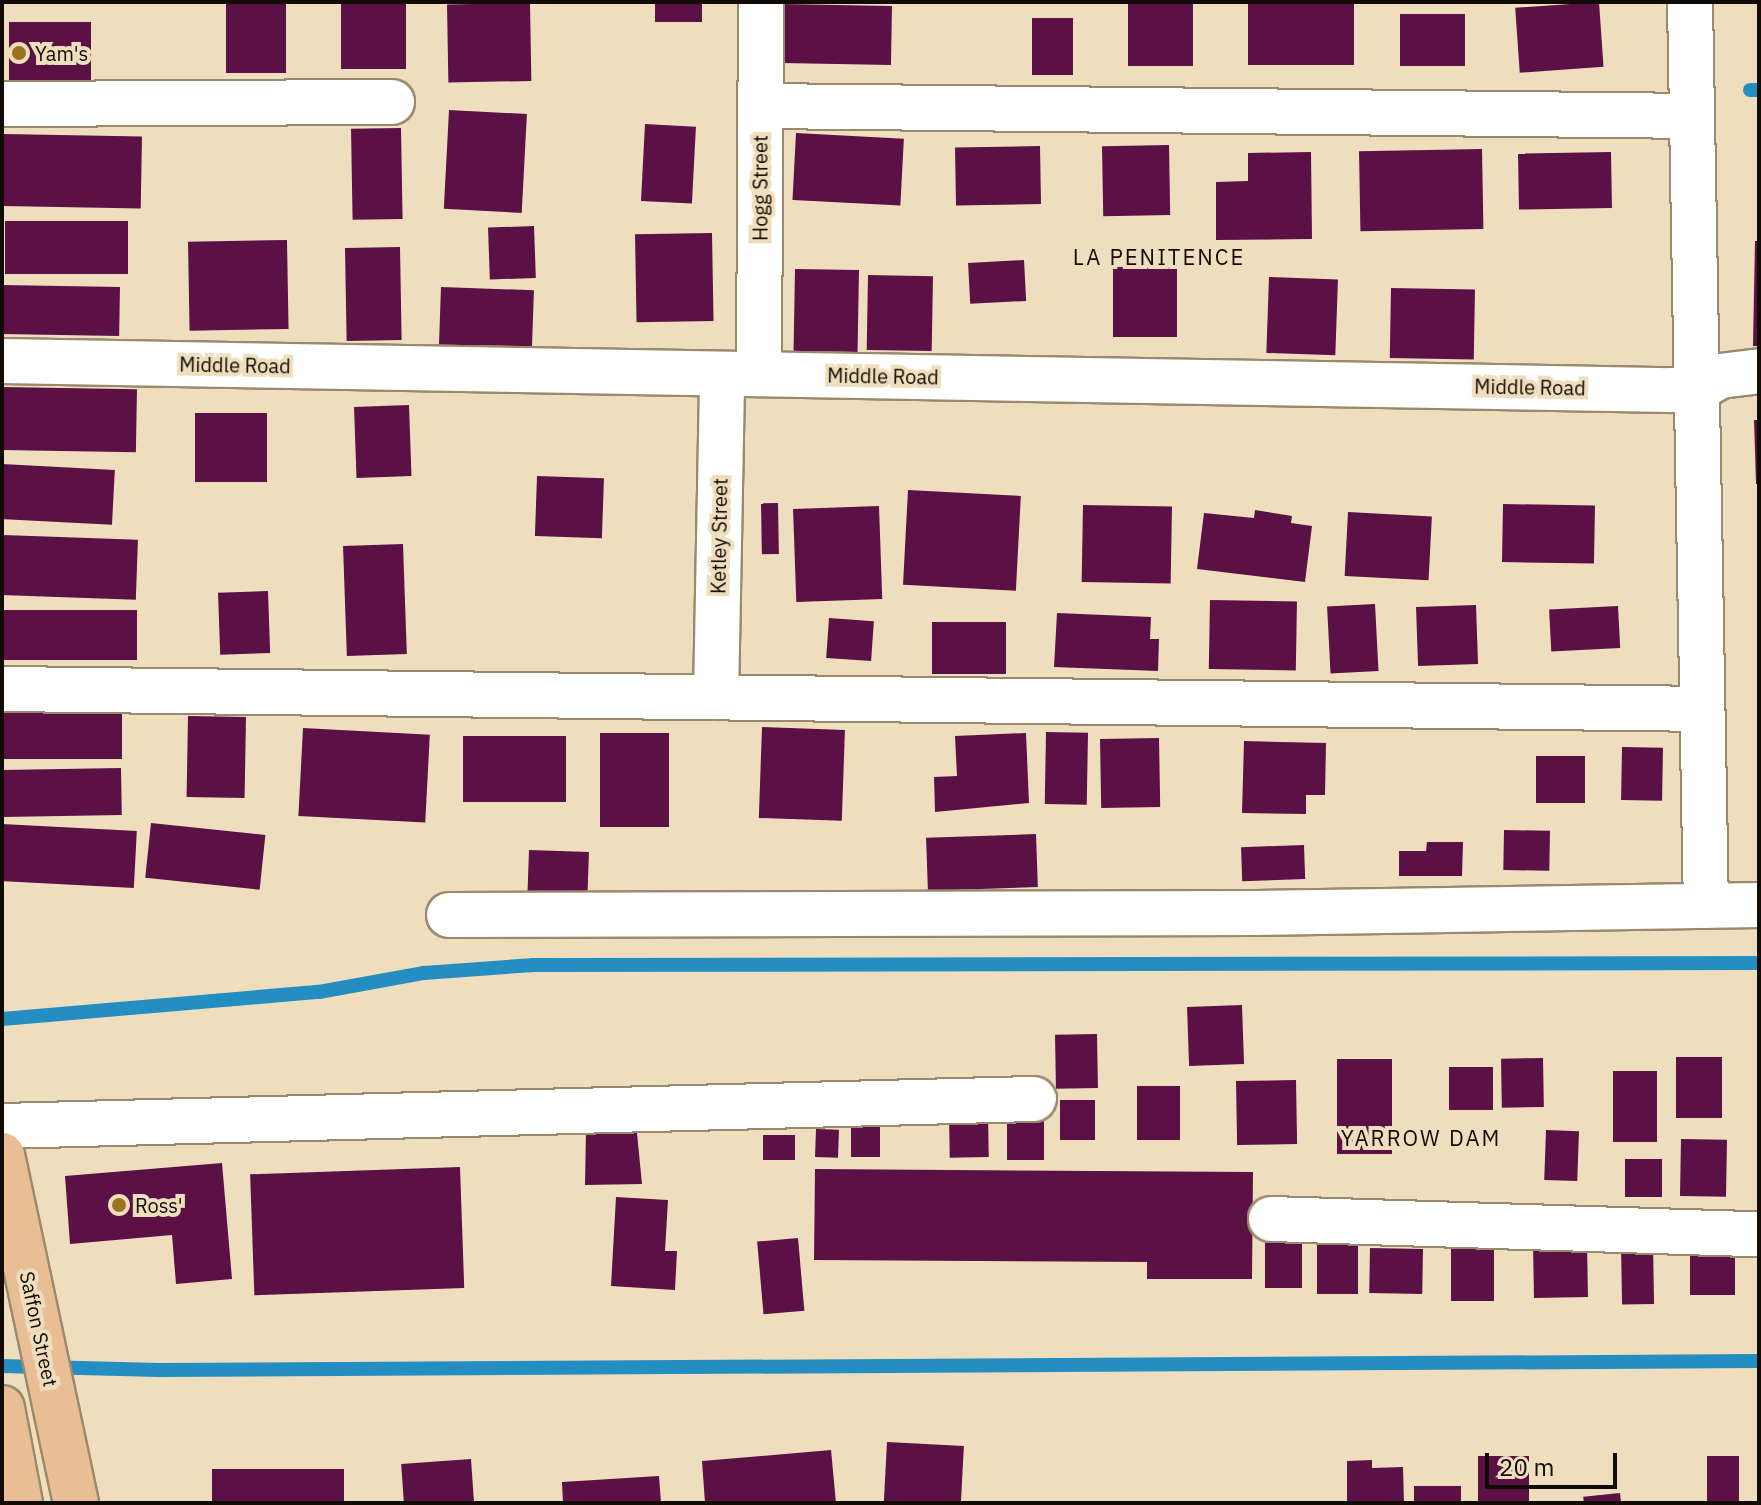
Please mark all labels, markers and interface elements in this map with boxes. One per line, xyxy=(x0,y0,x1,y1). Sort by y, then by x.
place label: Yam's xyxy=(35,41,88,65)
marker: Yam's xyxy=(10,44,28,62)
street label: Hogg Street xyxy=(748,135,772,241)
district label: LA PENITENCE xyxy=(1073,244,1245,270)
street label: Middle Road xyxy=(179,352,291,378)
street label: Middle Road xyxy=(827,363,939,389)
street label: Middle Road xyxy=(1474,374,1586,400)
street label: Ketley Street xyxy=(706,478,732,594)
district label: YARROW DAM xyxy=(1341,1125,1501,1151)
place label: Ross' xyxy=(135,1193,183,1217)
marker: Ross' xyxy=(110,1196,128,1214)
street label: Saffon Street xyxy=(15,1269,63,1389)
scale bar xyxy=(1489,1437,1621,1487)
text: 20 m xyxy=(1499,1451,1554,1483)

